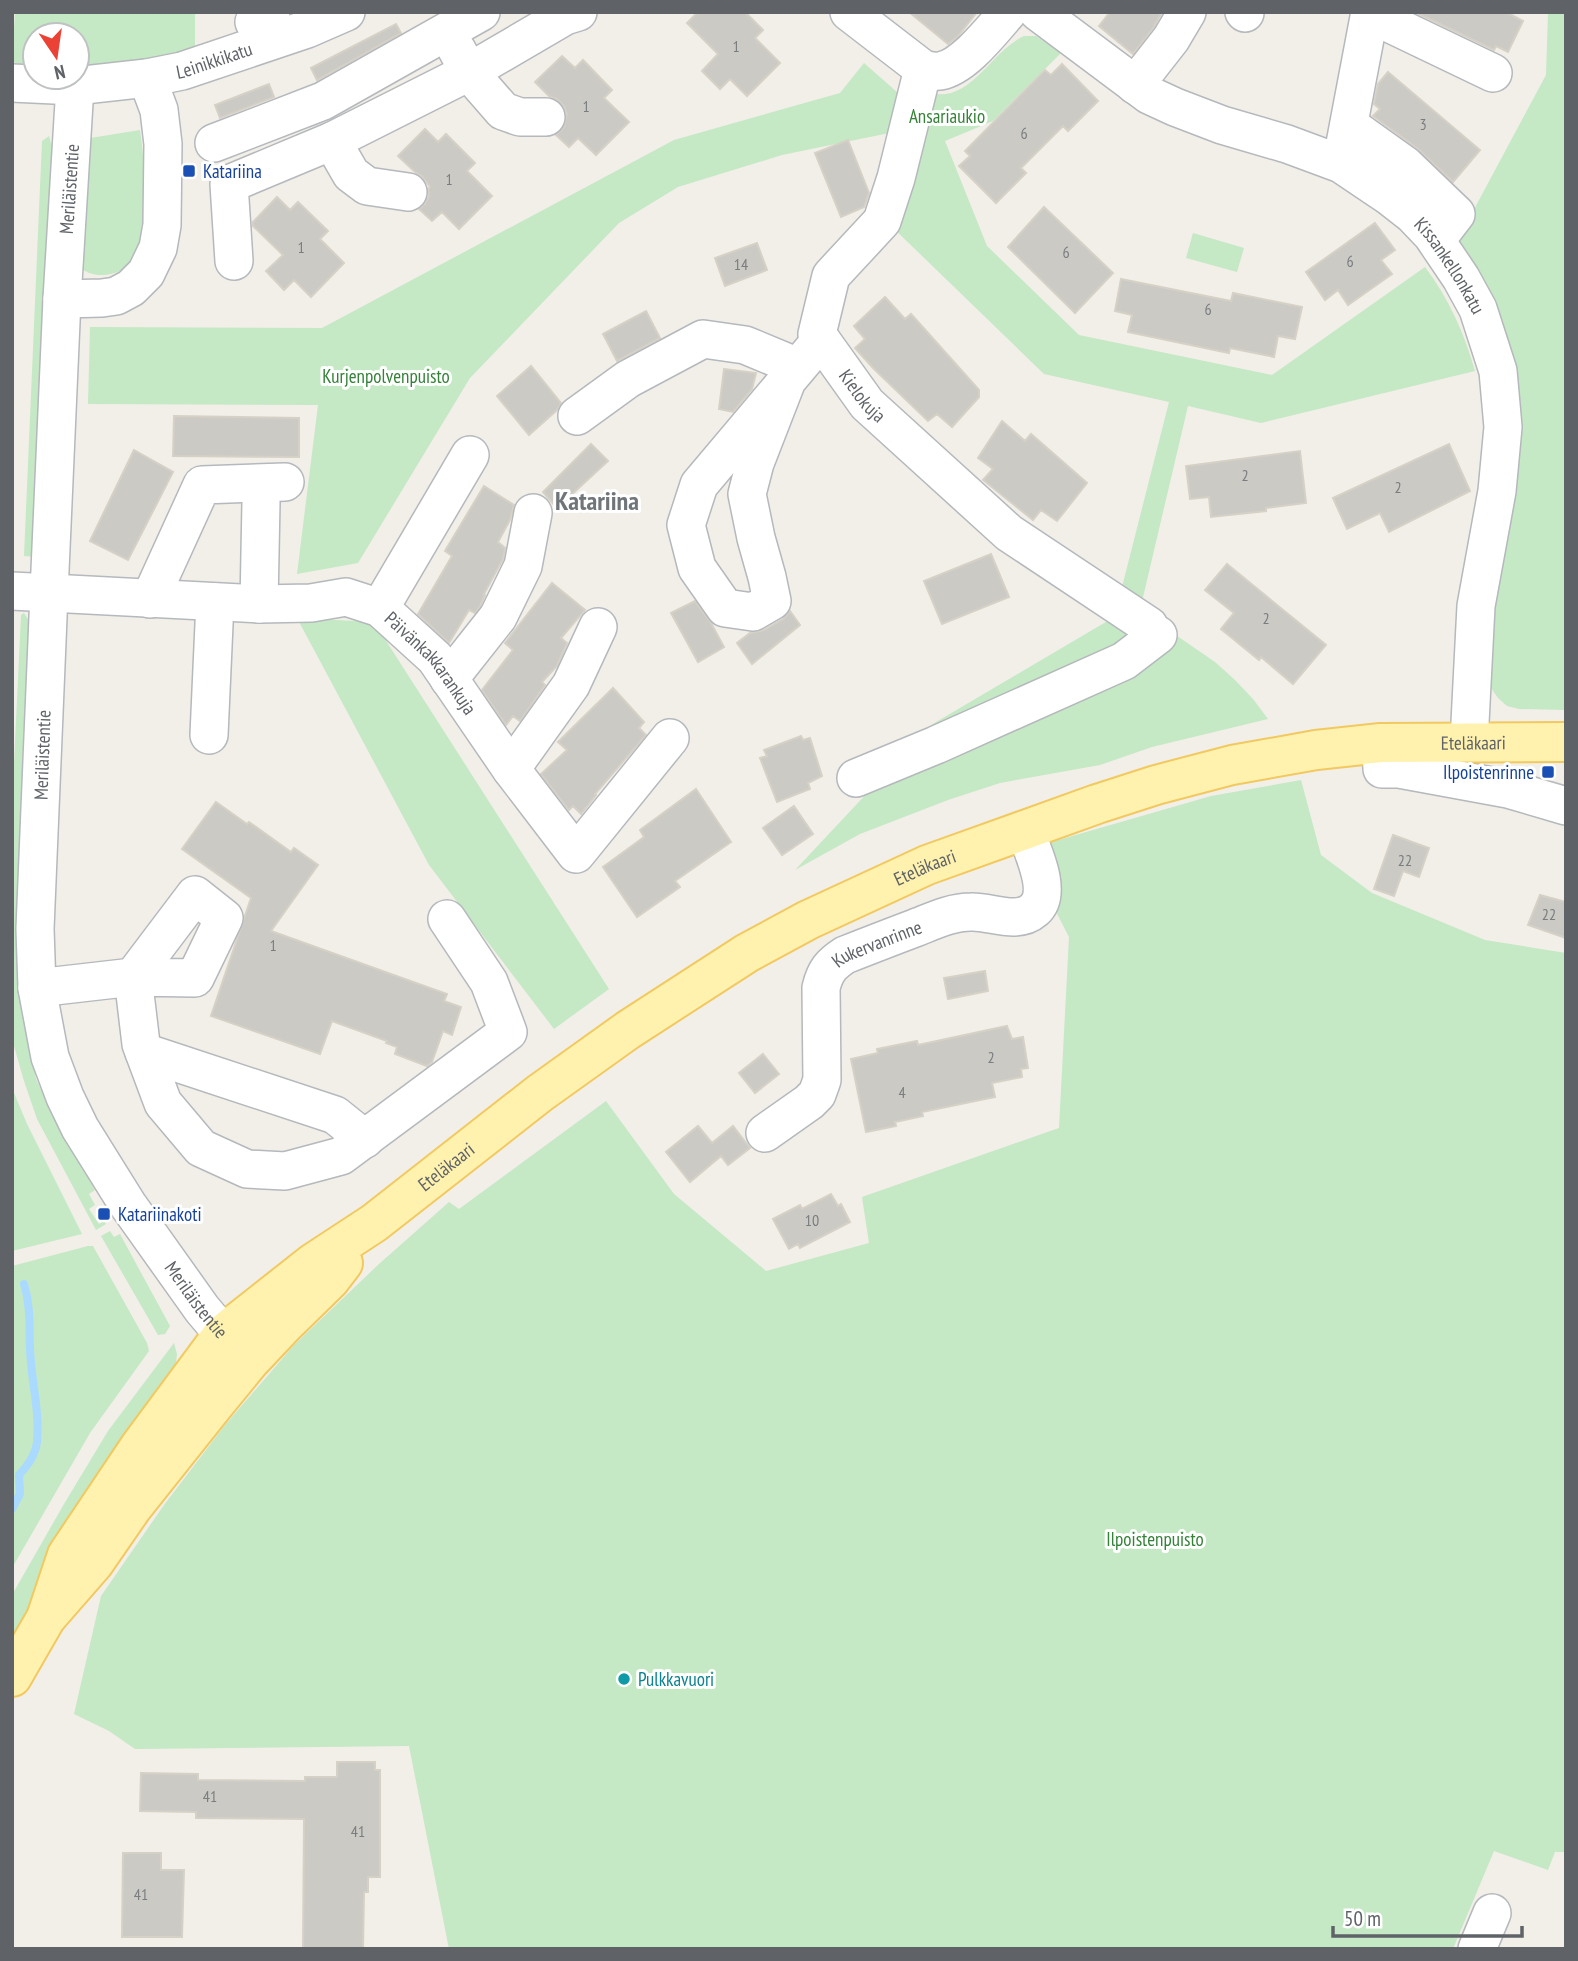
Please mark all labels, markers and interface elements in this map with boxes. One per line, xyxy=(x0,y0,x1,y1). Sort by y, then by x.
north arrow xyxy=(21,21,91,91)
street label: Leinikkikatu xyxy=(174,36,255,84)
house number: 1 xyxy=(732,36,740,56)
text: N xyxy=(52,60,68,85)
house number: 1 xyxy=(582,96,590,116)
park label: Ansariaukio xyxy=(909,104,985,128)
house number: 3 xyxy=(1419,114,1427,134)
house number: 6 xyxy=(1020,123,1028,143)
street label: Meriläistentie xyxy=(54,143,84,235)
place label: Katariina xyxy=(203,159,262,183)
marker: Katariina xyxy=(181,163,197,179)
house number: 1 xyxy=(445,169,453,189)
street label: Kissankellonkatu xyxy=(1409,212,1490,318)
house number: 1 xyxy=(297,237,305,257)
house number: 6 xyxy=(1062,242,1070,262)
house number: 6 xyxy=(1346,251,1354,271)
house number: 14 xyxy=(734,254,748,274)
house number: 6 xyxy=(1204,299,1212,319)
park label: Kurjenpolvenpuisto xyxy=(322,364,450,388)
street label: Kielokuja xyxy=(834,365,891,427)
house number: 2 xyxy=(1241,465,1249,485)
house number: 2 xyxy=(1394,477,1402,497)
district label: Katariina xyxy=(555,484,639,517)
street label: Päivänkakkarankuja xyxy=(380,606,482,719)
house number: 2 xyxy=(1262,608,1270,628)
street label: Meriläistentie xyxy=(28,709,56,801)
street label: Eteläkaari xyxy=(1441,730,1506,755)
place label: Ilpoistenrinne xyxy=(1443,760,1534,784)
marker: Ilpoistenrinne xyxy=(1540,764,1556,780)
street label: Eteläkaari xyxy=(890,844,959,891)
house number: 22 xyxy=(1398,850,1412,870)
house number: 22 xyxy=(1542,904,1556,924)
street label: Kukervanrinne xyxy=(827,915,925,972)
house number: 1 xyxy=(269,935,277,955)
house number: 2 xyxy=(987,1047,995,1067)
house number: 4 xyxy=(898,1082,906,1102)
street label: Eteläkaari xyxy=(413,1137,479,1196)
place label: Katariinakoti xyxy=(118,1202,202,1226)
marker: Katariinakoti xyxy=(96,1206,112,1222)
house number: 10 xyxy=(805,1210,819,1230)
street label: Meriläistentie xyxy=(160,1256,233,1343)
park label: Ilpoistenpuisto xyxy=(1106,1527,1204,1551)
place label: Pulkkavuori xyxy=(638,1667,714,1691)
marker: Pulkkavuori xyxy=(616,1671,632,1687)
house number: 41 xyxy=(203,1786,217,1806)
house number: 41 xyxy=(351,1821,365,1841)
house number: 41 xyxy=(134,1884,148,1904)
scale bar xyxy=(1333,1895,1522,1939)
text: 50 m xyxy=(1344,1905,1381,1932)

